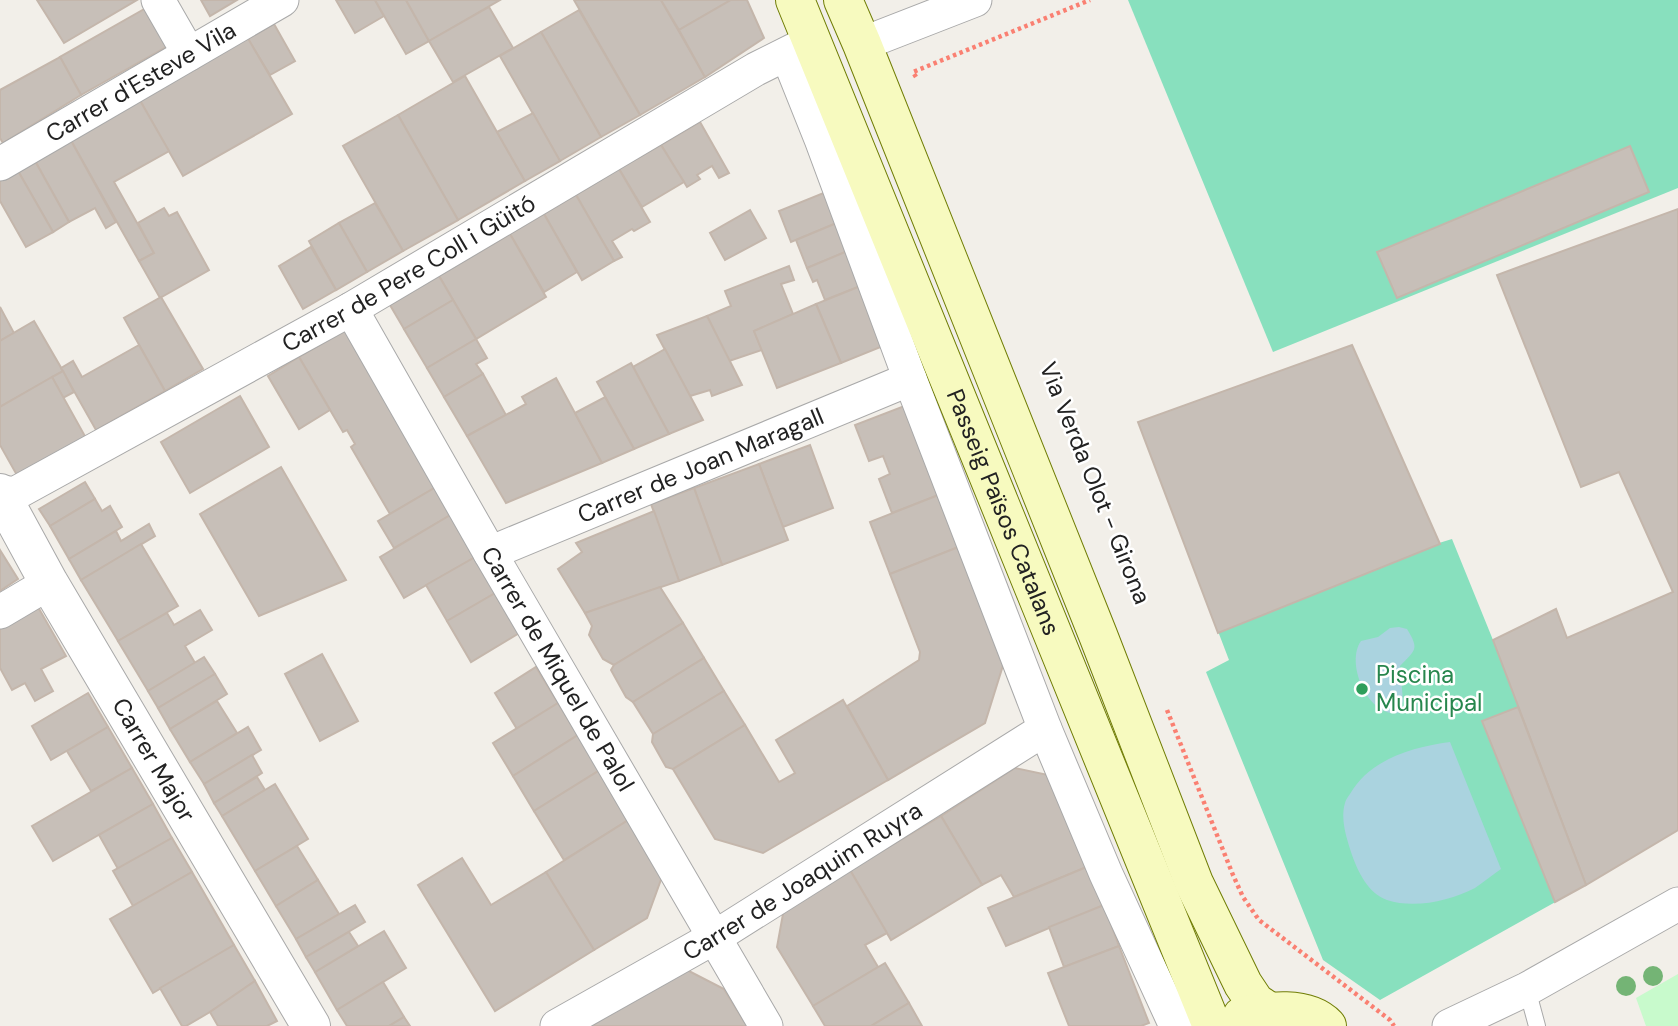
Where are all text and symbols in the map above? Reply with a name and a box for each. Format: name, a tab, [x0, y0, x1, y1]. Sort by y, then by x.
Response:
street label: Carrer d'Esteve Vila	[40, 14, 241, 149]
street label: Carrer de Pere Coll i Güitó	[276, 187, 541, 359]
street label: Via Verda Olot - Girona	[1033, 357, 1158, 608]
street label: Passeig Països Catalans	[940, 384, 1068, 640]
street label: Carrer de Joan Maragall	[573, 401, 828, 530]
street label: Carrer de Miquel de Palol	[475, 541, 642, 797]
place label: Piscina Municipal	[1376, 659, 1482, 718]
marker: Piscina Municipal	[1354, 681, 1370, 697]
street label: Carrer Major	[105, 692, 203, 827]
street label: Carrer de Joaquim Ruyra	[677, 794, 928, 967]

